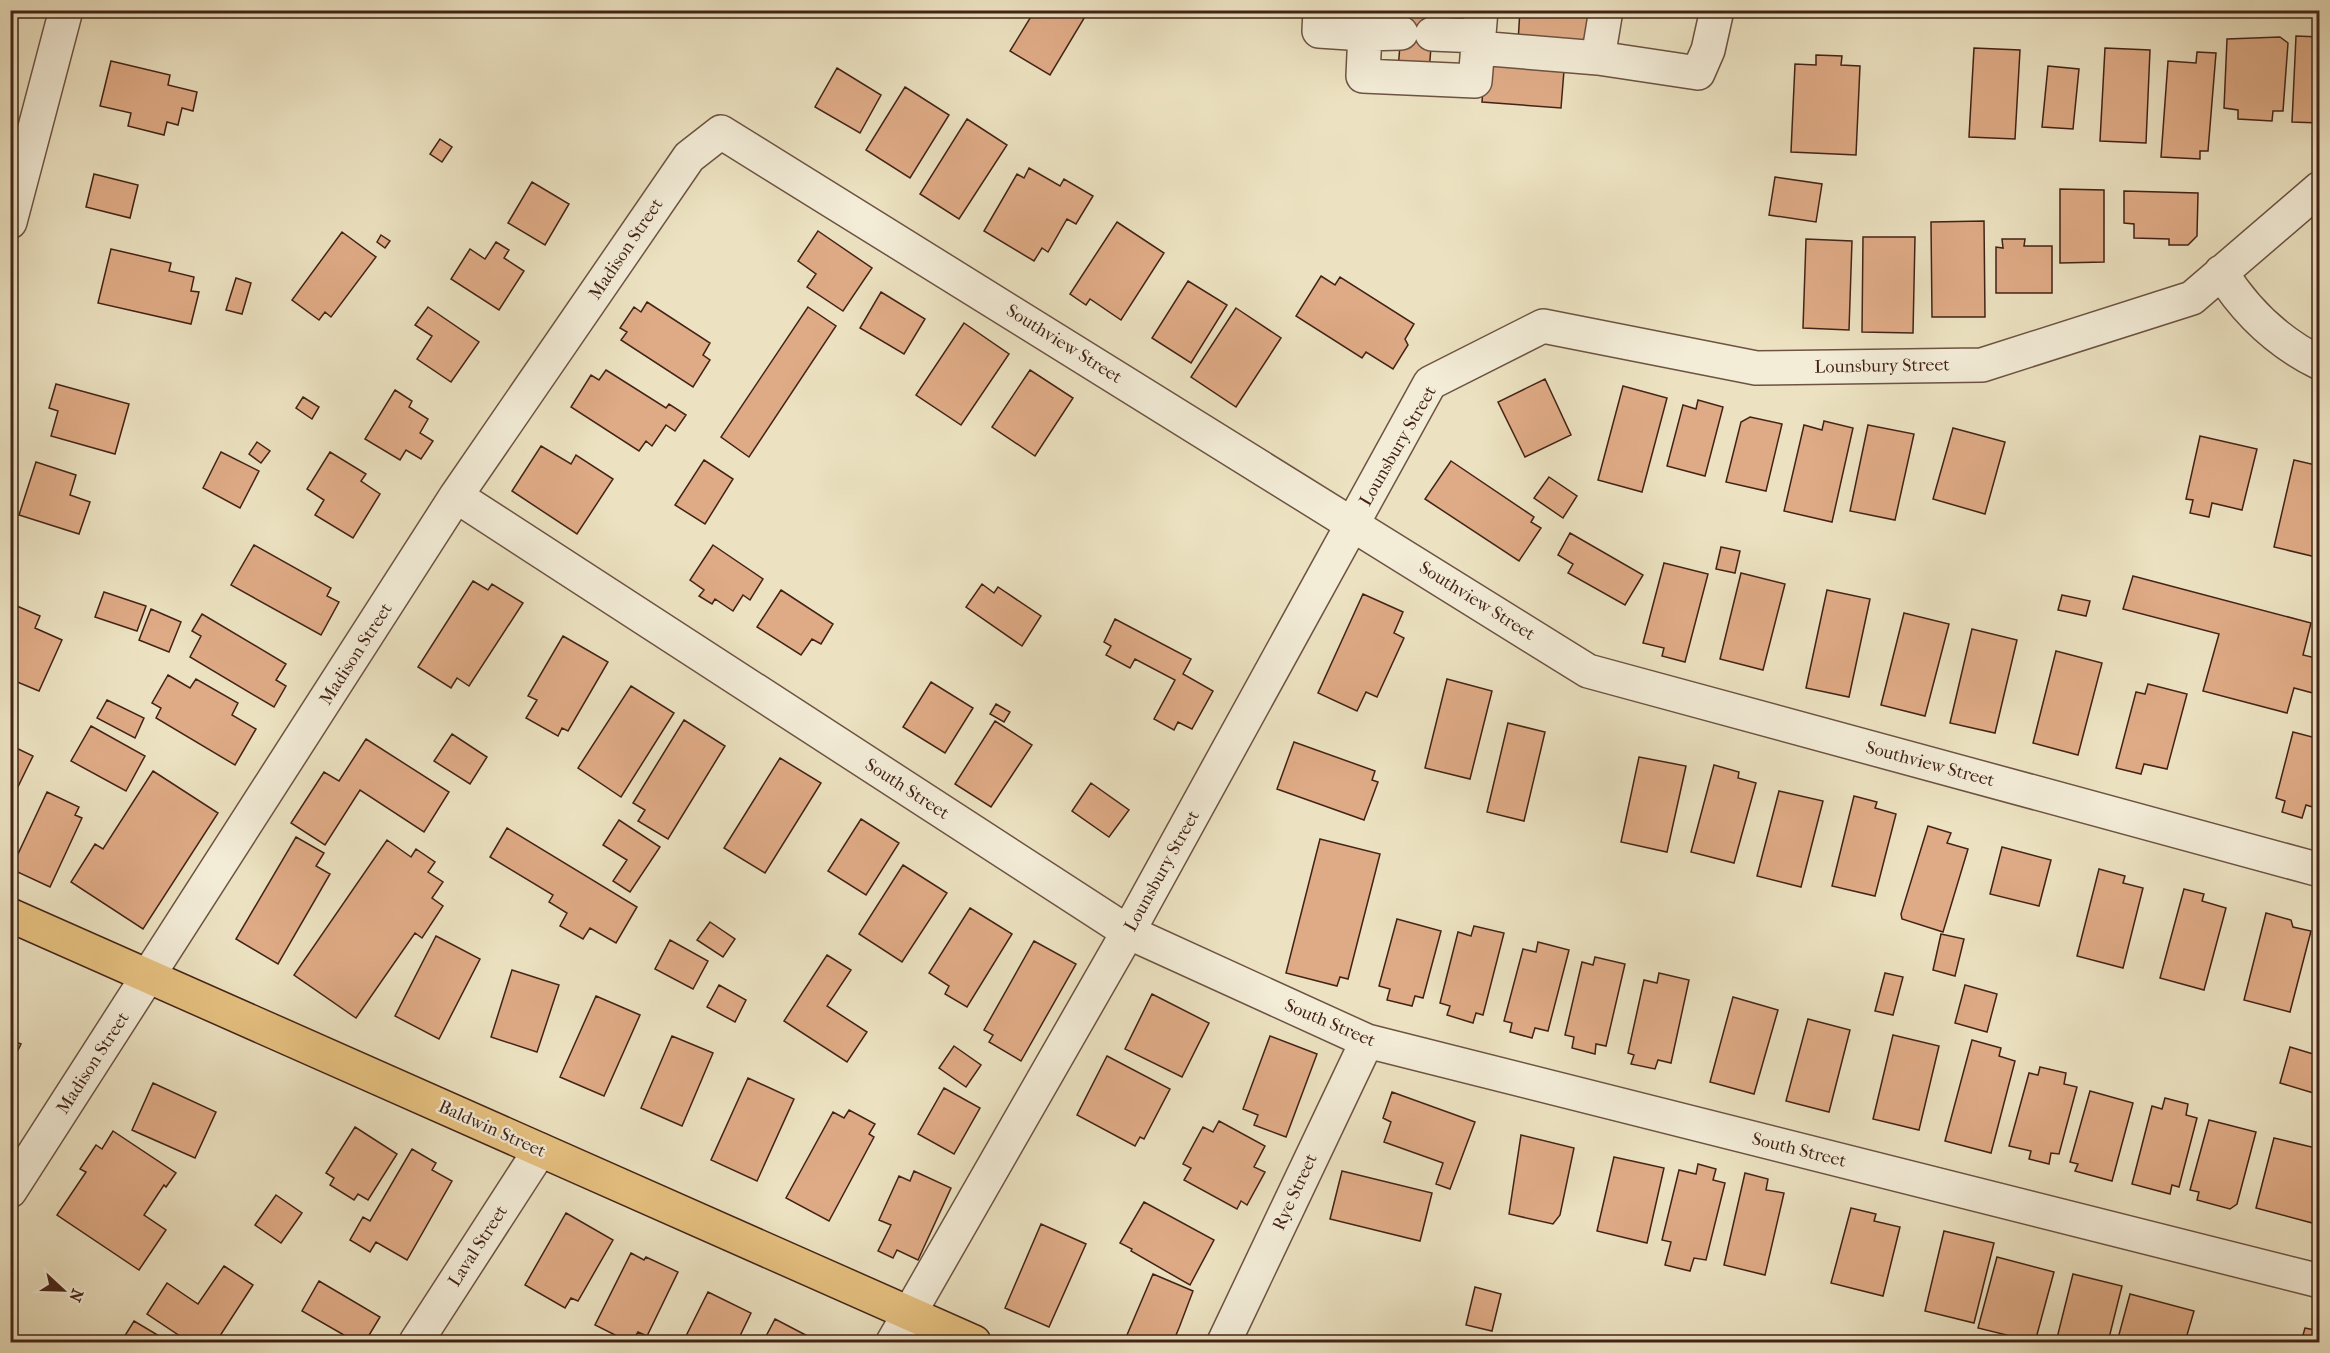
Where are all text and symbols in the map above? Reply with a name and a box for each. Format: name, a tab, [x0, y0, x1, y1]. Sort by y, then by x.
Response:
street label: Madison Street	[584, 194, 668, 304]
street label: Southview Street	[1002, 300, 1126, 388]
street label: Lounsbury Street	[1814, 354, 1950, 378]
street label: Lounsbury Street	[1355, 382, 1441, 510]
street label: Southview Street	[1415, 557, 1539, 645]
street label: Madison Street	[315, 599, 397, 709]
street label: Southview Street	[1863, 737, 1997, 791]
street label: South Street	[861, 754, 954, 824]
street label: Lounsbury Street	[1120, 806, 1204, 935]
street label: South Street	[1282, 995, 1379, 1052]
street label: Madison Street	[52, 1008, 134, 1118]
street label: Baldwin Street	[435, 1096, 549, 1162]
street label: South Street	[1750, 1128, 1849, 1172]
street label: Rye Street	[1268, 1150, 1322, 1234]
street label: Laval Street	[444, 1201, 512, 1290]
north arrow	[33, 1260, 93, 1320]
text: N	[65, 1286, 88, 1305]

